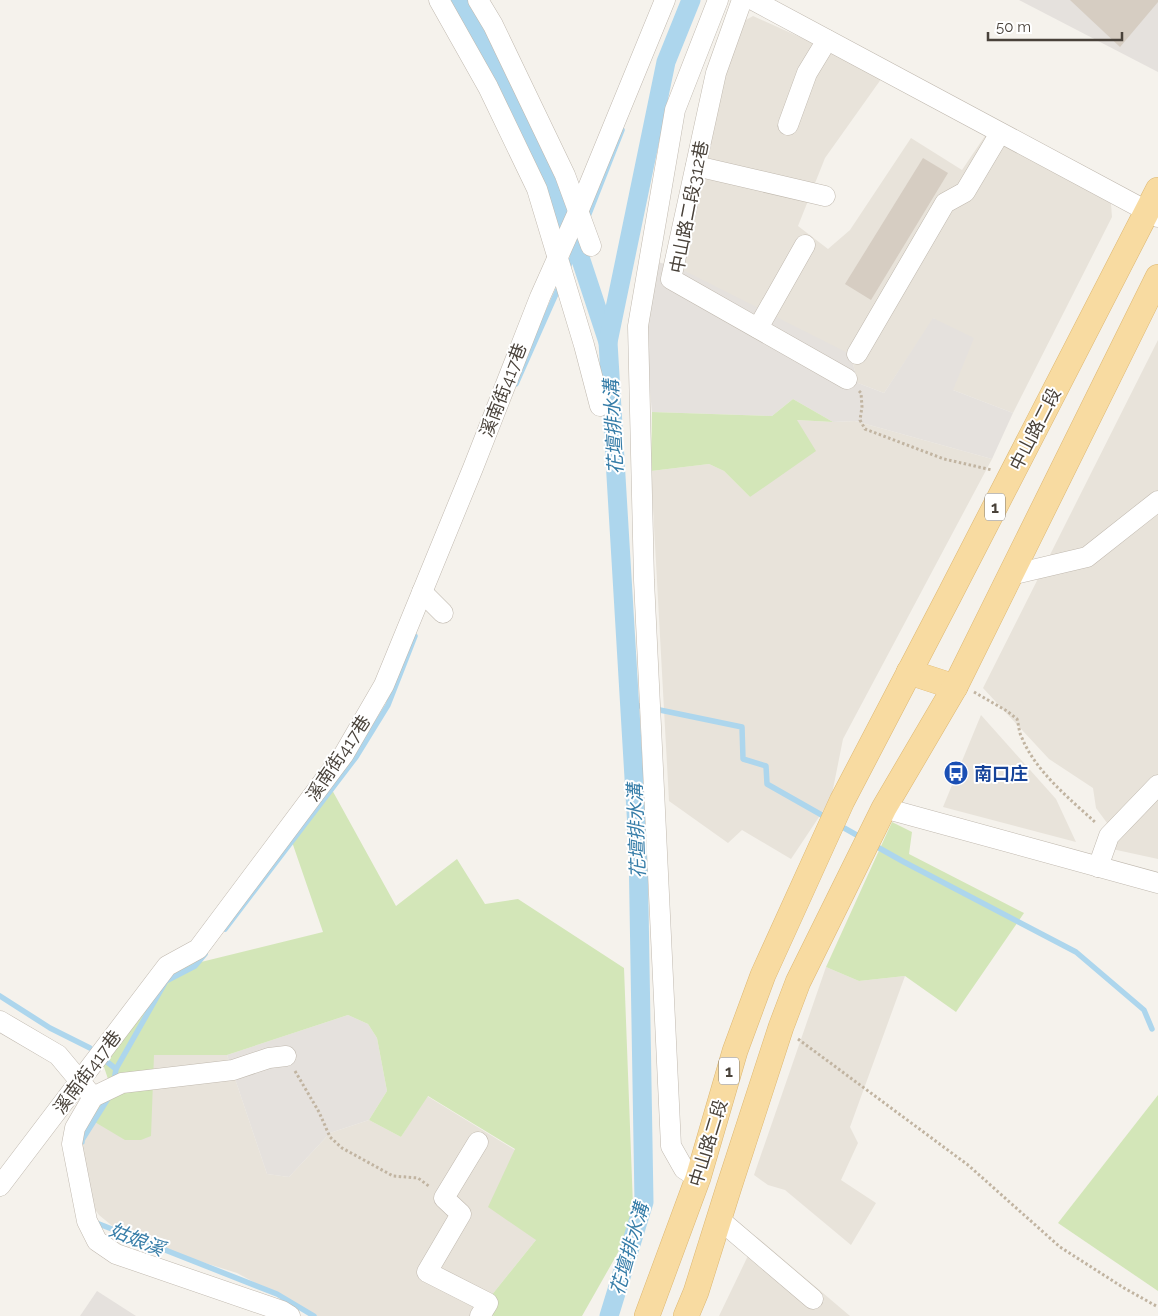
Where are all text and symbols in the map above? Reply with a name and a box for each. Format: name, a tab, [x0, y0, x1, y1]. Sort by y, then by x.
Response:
scale bar	[988, 10, 1122, 42]
text: 50 m	[996, 18, 1031, 36]
street label: 中山路二段312巷	[666, 139, 712, 275]
street label: 溪南街417巷	[475, 340, 531, 440]
water label: 花壇排水溝	[599, 376, 626, 475]
street label: 中山路二段	[1005, 384, 1065, 474]
road number: 1	[985, 494, 1005, 520]
street label: 溪南街417巷	[302, 711, 374, 805]
bus stop icon: 南口庄	[943, 760, 969, 786]
place label: 南口庄	[974, 763, 1028, 784]
water label: 花壇排水溝	[623, 780, 649, 879]
street label: 溪南街417巷	[49, 1026, 125, 1118]
road number: 1	[719, 1058, 739, 1084]
street label: 中山路二段	[685, 1097, 731, 1189]
water label: 花壇排水溝	[605, 1197, 653, 1298]
water label: 姑娘溪	[106, 1218, 170, 1261]

